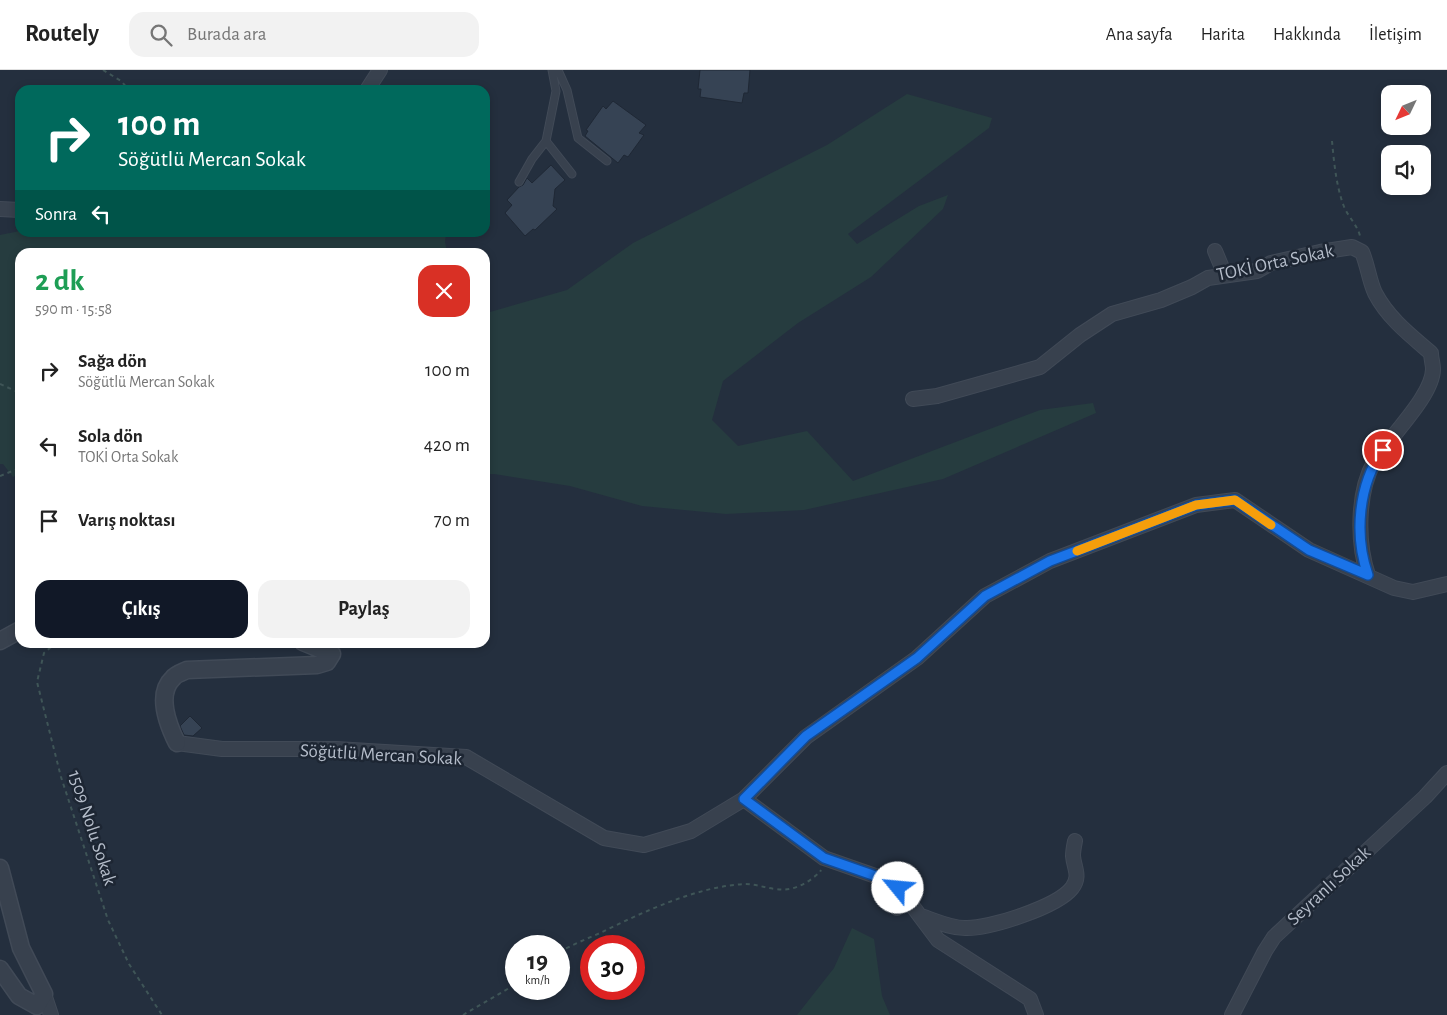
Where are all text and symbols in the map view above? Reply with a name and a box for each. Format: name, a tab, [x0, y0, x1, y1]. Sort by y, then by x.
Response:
search box	[129, 12, 479, 57]
icon: search	[147, 21, 175, 49]
text: Routely	[25, 22, 99, 46]
text: Burada ara	[187, 25, 266, 44]
text: Ana sayfa	[1106, 26, 1173, 44]
text: Harita	[1201, 26, 1245, 44]
text: Hakkında	[1273, 26, 1341, 44]
text: İletişim	[1369, 26, 1422, 44]
north arrow	[1381, 85, 1431, 135]
map controls	[1381, 85, 1431, 195]
icon: right	[35, 105, 100, 170]
text: 100 m	[118, 107, 201, 142]
button: sound	[1381, 145, 1431, 195]
text: Söğütlü Mercan Sokak	[118, 148, 306, 170]
icon: left	[87, 200, 115, 228]
text: Sonra	[35, 205, 77, 224]
street label: TOKİ Orta Sokak	[1215, 240, 1336, 285]
button: close	[418, 265, 470, 317]
text: 2 dk	[35, 266, 84, 296]
text: 590 m · 15:58	[35, 301, 112, 317]
text: Sağa dön	[78, 352, 147, 371]
icon: right	[35, 357, 63, 385]
text: 100 m	[425, 361, 470, 380]
text: Söğütlü Mercan Sokak	[78, 374, 215, 390]
text: Sola dön	[78, 427, 143, 446]
pin	[1362, 429, 1404, 471]
icon: left	[35, 432, 63, 460]
text: 420 m	[424, 436, 470, 455]
icon: arrive	[1369, 436, 1397, 464]
text: TOKİ Orta Sokak	[78, 449, 178, 465]
icon: arrive	[35, 507, 63, 535]
text: Varış noktası	[78, 511, 176, 530]
text: 70 m	[434, 511, 470, 530]
button: Çıkış	[35, 580, 248, 638]
button: Paylaş	[258, 580, 470, 638]
street label: Söğütlü Mercan Sokak	[299, 741, 463, 769]
street label: 1509 Nolu Sokak	[64, 768, 120, 888]
street label: Seyranlı Sokak	[1284, 843, 1374, 929]
position arrow	[871, 861, 923, 913]
speed limit sign: 30	[580, 935, 645, 1000]
text: 19	[527, 949, 548, 974]
text: km/h	[525, 974, 550, 986]

